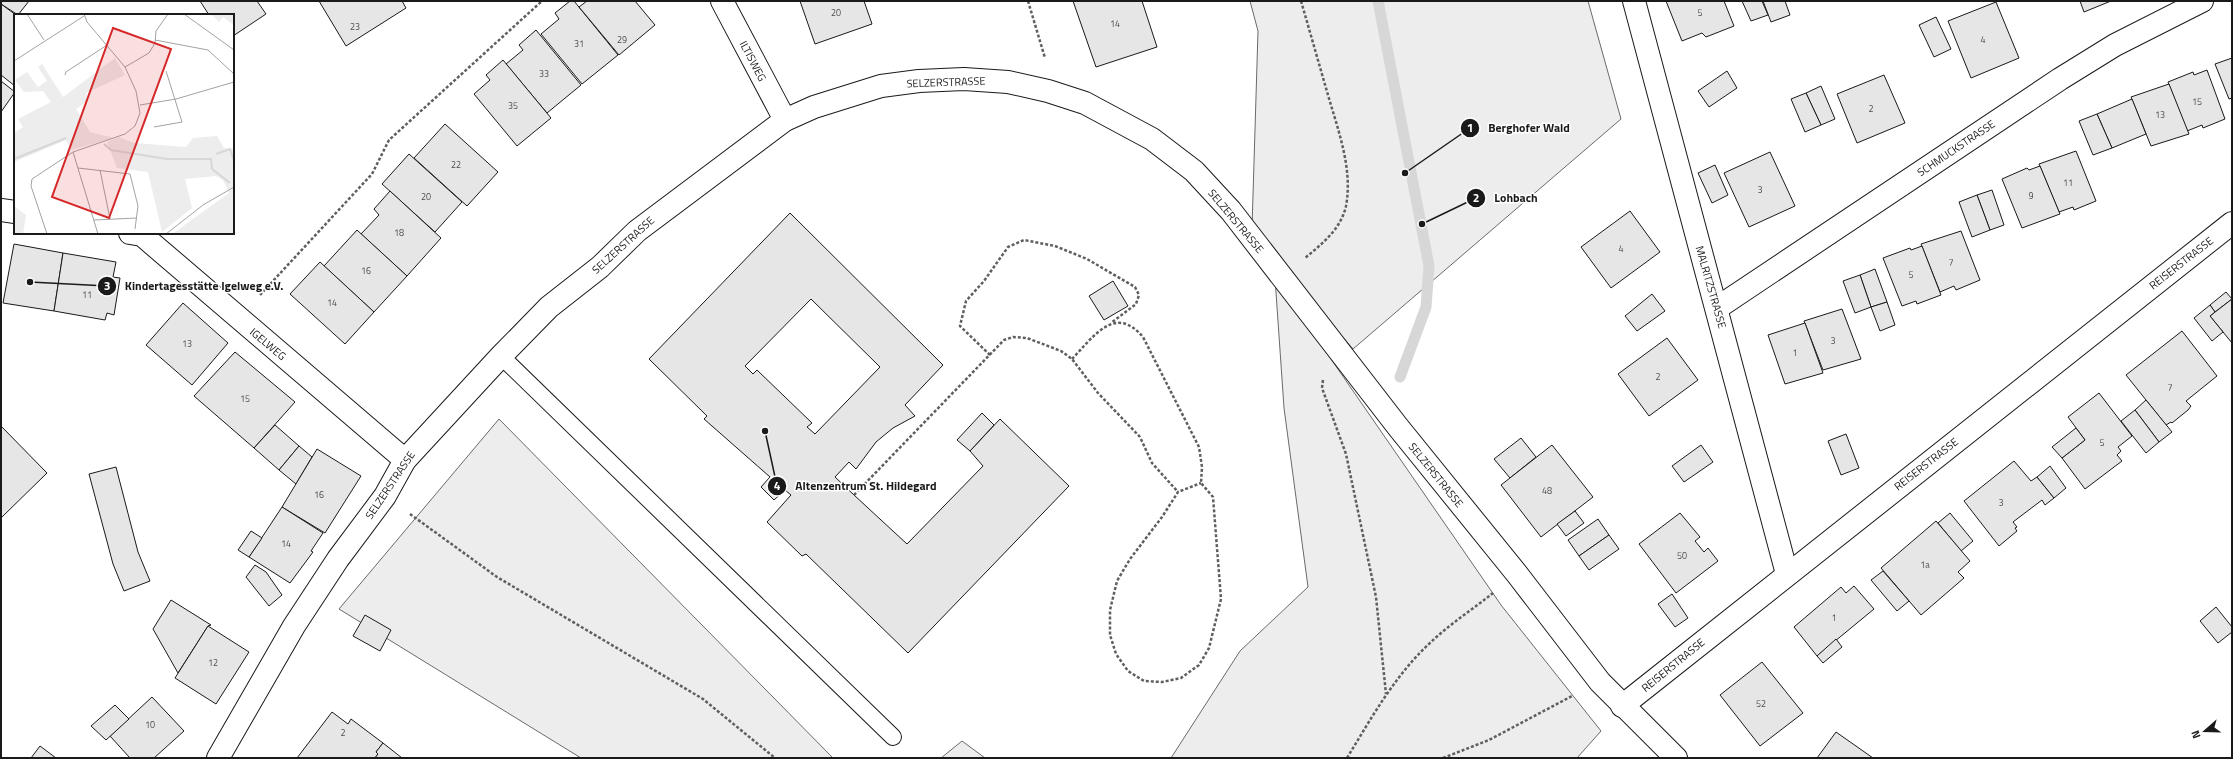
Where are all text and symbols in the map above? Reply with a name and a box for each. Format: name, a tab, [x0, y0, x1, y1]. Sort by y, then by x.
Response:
house number: 20	[831, 6, 841, 19]
house number: 5	[1697, 6, 1703, 19]
inset map	[14, 14, 234, 234]
house number: 14	[1110, 17, 1120, 30]
house number: 23	[350, 20, 360, 33]
house number: 29	[617, 33, 627, 46]
house number: 4	[1980, 33, 1986, 46]
house number: 31	[574, 37, 584, 50]
street label: ILTISWEG	[736, 38, 770, 84]
house number: 33	[539, 67, 549, 80]
street label: SELZERSTRASSE	[906, 73, 986, 91]
house number: 15	[2192, 95, 2202, 108]
house number: 35	[508, 99, 518, 112]
house number: 2	[1868, 102, 1874, 115]
house number: 13	[2155, 108, 2165, 121]
callout: Berghofer Wald	[1460, 116, 1578, 140]
street label: SCHMUCKSTRASSE	[1914, 116, 1998, 180]
text: 1	[1467, 118, 1473, 137]
text: Berghofer Wald	[1488, 118, 1570, 137]
house number: 22	[451, 158, 461, 171]
house number: 11	[2063, 176, 2073, 189]
house number: 3	[1757, 183, 1763, 196]
street label: SELZERSTRASSE	[1204, 186, 1268, 256]
callout: Lohbach	[1466, 186, 1545, 210]
text: 2	[1473, 188, 1479, 207]
text: Lohbach	[1494, 188, 1538, 207]
house number: 9	[2028, 189, 2034, 202]
house number: 20	[421, 190, 431, 203]
street label: SELZERSTRASSE	[588, 213, 658, 277]
house number: 18	[394, 226, 404, 239]
street label: REISERSTRASSE	[2146, 233, 2216, 293]
house number: 4	[1618, 242, 1624, 255]
street label: MALRITZSTRASSE	[1692, 244, 1730, 330]
house number: 7	[1948, 256, 1954, 269]
house number: 16	[361, 264, 371, 277]
house number: 5	[1908, 268, 1914, 281]
callout: Kindertagesstätte Igelweg e.V.	[97, 274, 292, 298]
text: 3	[104, 276, 110, 295]
text: Kindertagesstätte Igelweg e.V.	[125, 276, 283, 295]
house number: 11	[82, 288, 92, 301]
house number: 14	[327, 296, 337, 309]
street label: IGELWEG	[246, 324, 290, 364]
house number: 3	[1830, 334, 1836, 347]
house number: 13	[182, 337, 192, 350]
house number: 1	[1792, 346, 1798, 359]
house number: 2	[1655, 370, 1661, 383]
house number: 7	[2167, 381, 2173, 394]
house number: 15	[240, 392, 250, 405]
street label: REISERSTRASSE	[1891, 434, 1961, 494]
house number: 5	[2099, 436, 2105, 449]
street label: SELZERSTRASSE	[1405, 439, 1467, 511]
street label: SELZERSTRASSE	[361, 448, 419, 522]
callout: Altenzentrum St. Hildegard	[767, 474, 945, 498]
text: 4	[774, 476, 781, 495]
text: Altenzentrum St. Hildegard	[795, 476, 937, 495]
house number: 48	[1542, 484, 1552, 497]
house number: 16	[314, 488, 324, 501]
house number: 3	[1998, 496, 2004, 509]
house number: 14	[281, 537, 291, 550]
house number: 50	[1677, 549, 1687, 562]
house number: 1a	[1920, 558, 1930, 571]
house number: 1	[1831, 611, 1837, 624]
street label: REISERSTRASSE	[1638, 634, 1708, 696]
house number: 12	[208, 656, 218, 669]
house number: 52	[1756, 697, 1766, 710]
north arrow	[2185, 711, 2225, 751]
house number: 10	[145, 718, 155, 731]
house number: 2	[340, 726, 346, 739]
text: N	[2187, 728, 2204, 741]

